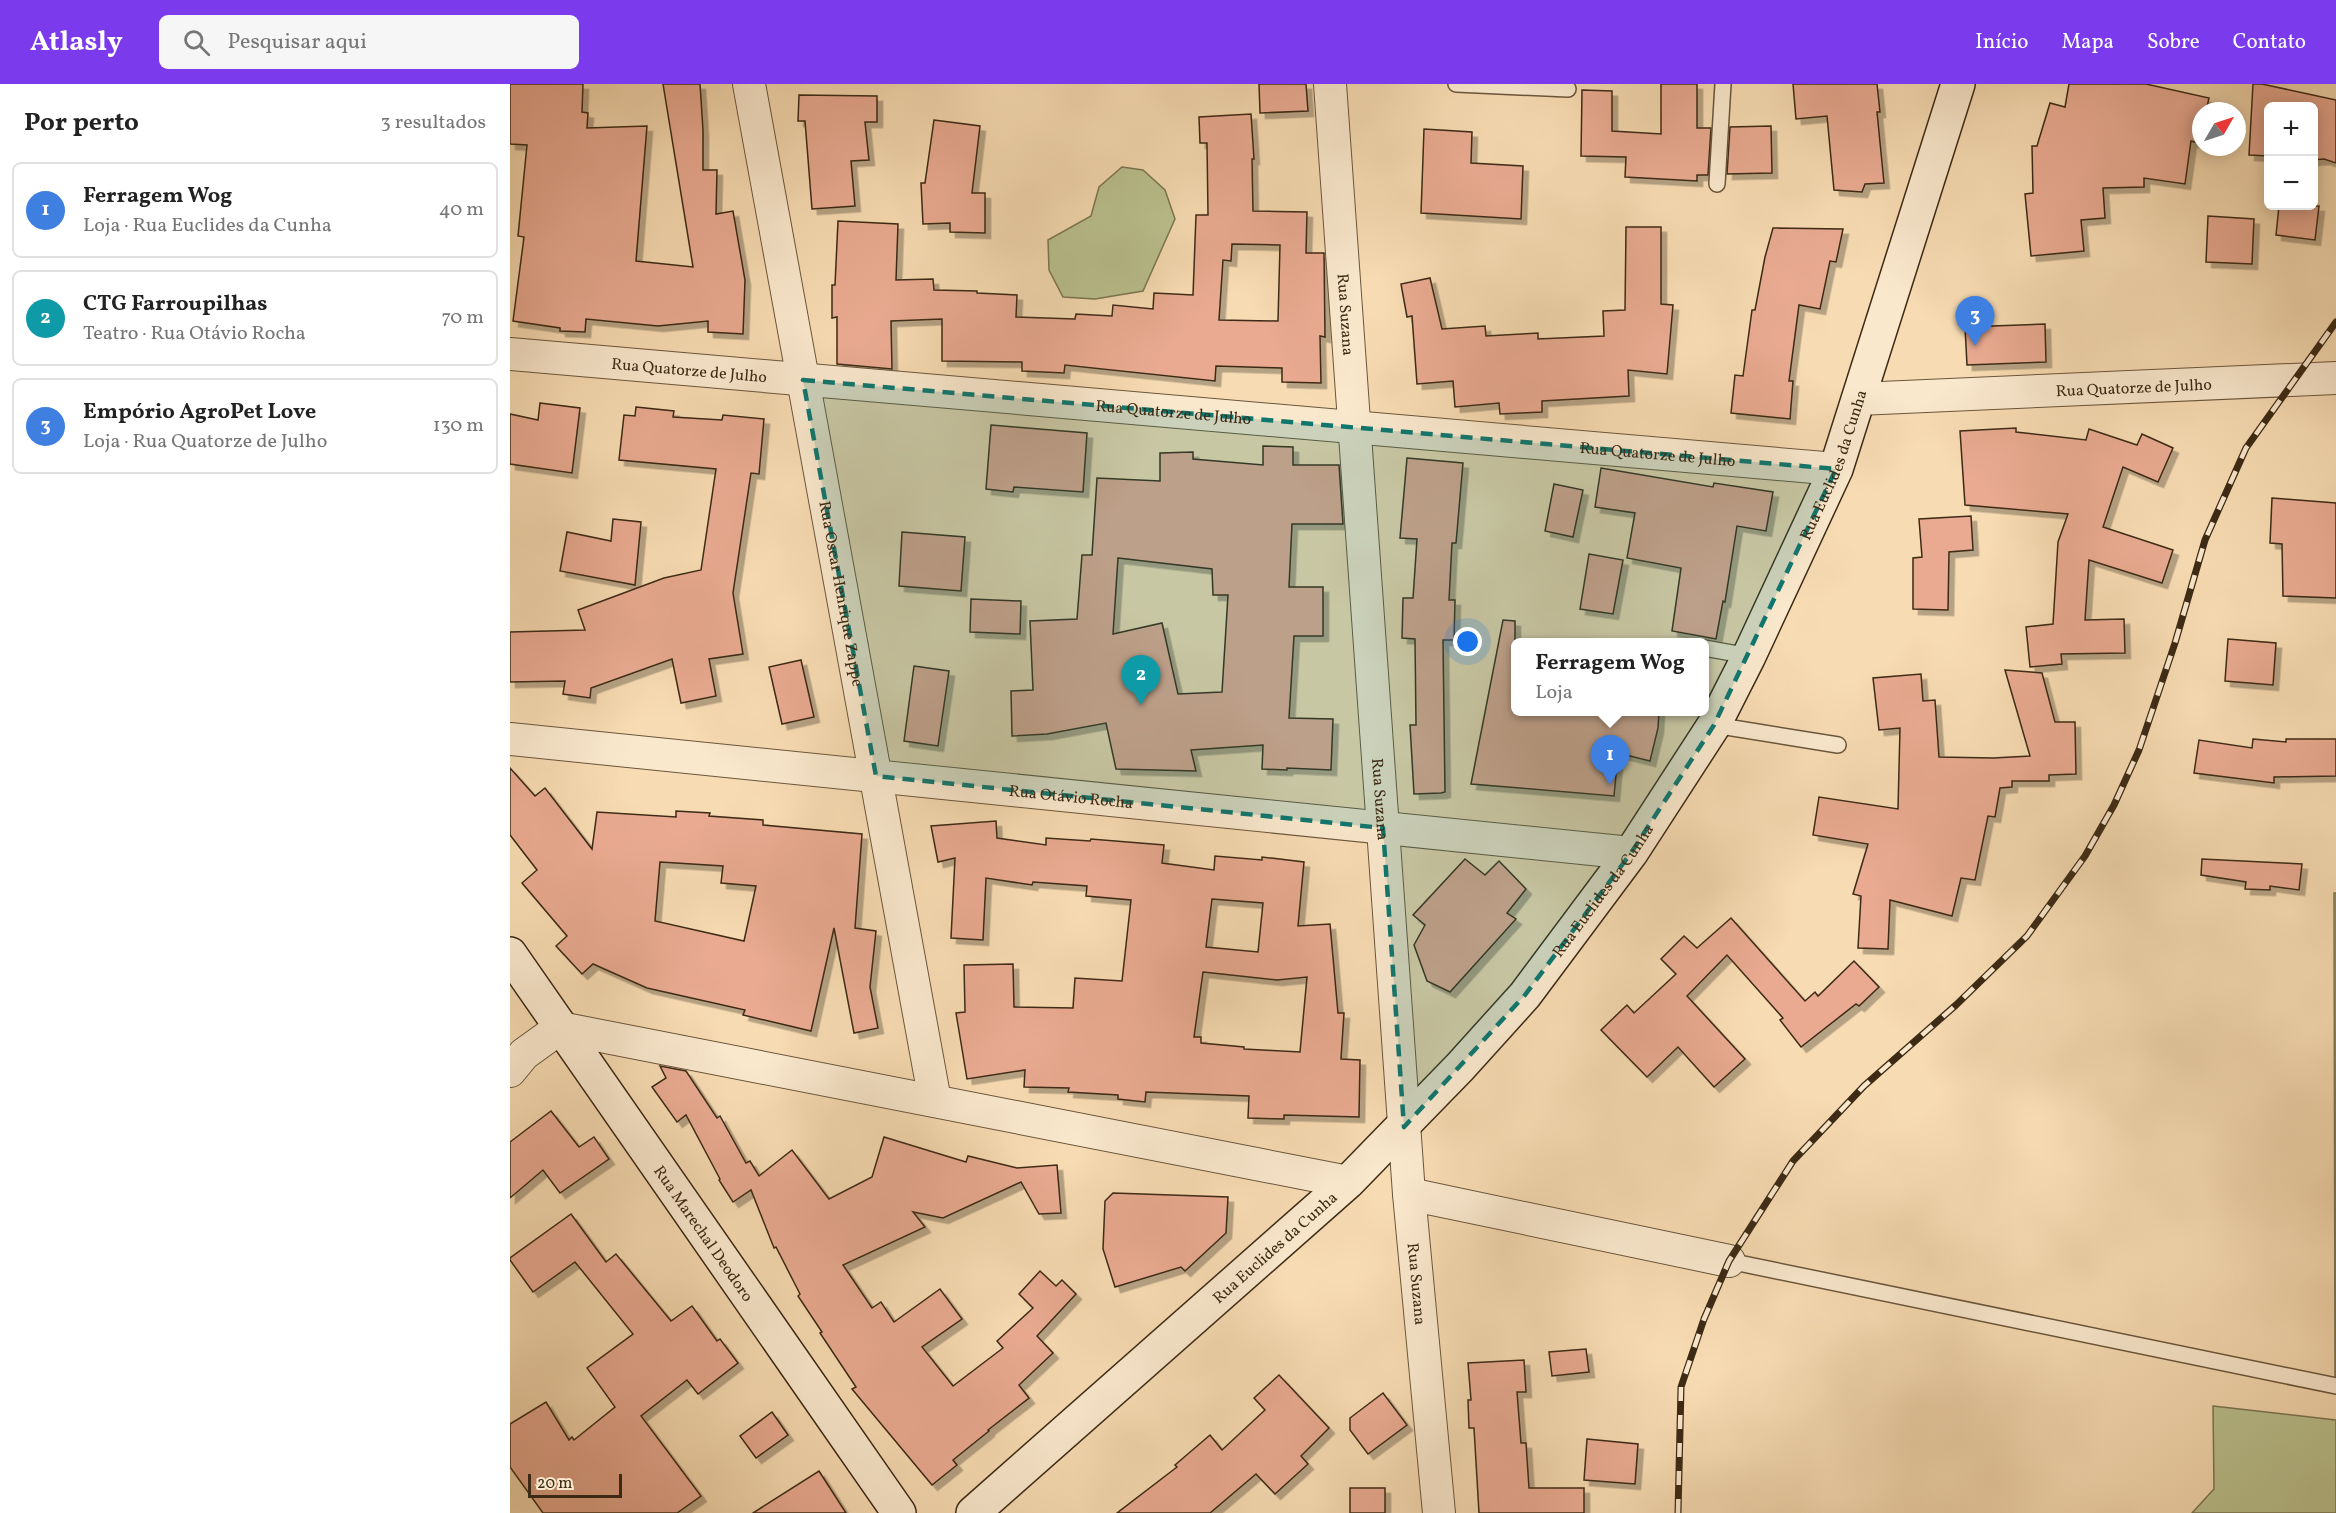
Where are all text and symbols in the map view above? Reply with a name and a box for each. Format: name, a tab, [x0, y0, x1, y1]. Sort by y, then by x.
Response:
search box	[159, 15, 579, 69]
text: Atlasly	[30, 23, 123, 62]
icon: search	[180, 26, 213, 59]
text: Pesquisar aqui	[228, 27, 367, 58]
text: Início	[1975, 28, 2028, 57]
text: Mapa	[2061, 28, 2114, 57]
text: Sobre	[2147, 28, 2200, 57]
text: Contato	[2233, 28, 2306, 57]
north arrow	[2192, 102, 2246, 156]
map controls	[2264, 102, 2318, 210]
button: +	[2264, 102, 2318, 156]
text: Por perto	[24, 105, 139, 141]
text: 3 resultados	[381, 109, 486, 137]
button: −	[2264, 156, 2318, 210]
text: Ferragem Wog	[83, 181, 232, 212]
text: 1	[41, 196, 50, 224]
text: 40 m	[439, 196, 484, 224]
text: Loja · Rua Euclides da Cunha	[83, 212, 332, 240]
street label: Rua Suzana	[1331, 273, 1358, 357]
text: CTG Farroupilhas	[83, 289, 267, 320]
pin: 3	[1956, 296, 1994, 346]
text: 2	[40, 304, 51, 332]
text: 70 m	[441, 304, 484, 332]
text: Teatro · Rua Otávio Rocha	[83, 320, 306, 348]
street label: Rua Quatorze de Julho	[610, 354, 768, 389]
street label: Rua Quatorze de Julho	[2055, 374, 2212, 403]
street label: Rua Euclides da Cunha	[1795, 387, 1873, 544]
street label: Rua Quatorze de Julho	[1095, 396, 1252, 431]
text: Empório AgroPet Love	[83, 397, 316, 428]
text: 3	[40, 412, 51, 440]
text: 130 m	[433, 412, 484, 440]
text: Loja · Rua Quatorze de Julho	[83, 428, 327, 456]
street label: Rua Quatorze de Julho	[1579, 438, 1736, 473]
street label: Rua Oscar Henrique Zappe	[812, 499, 868, 688]
your location	[1453, 627, 1482, 656]
popup	[1511, 638, 1709, 716]
text: Ferragem Wog	[1535, 648, 1685, 679]
pin: 2	[1122, 656, 1160, 705]
text: Loja	[1535, 679, 1573, 707]
pin: 1	[1590, 736, 1630, 785]
street label: Rua Suzana	[1365, 757, 1393, 841]
street label: Rua Otávio Rocha	[1008, 781, 1134, 815]
street label: Rua Euclides da Cunha	[1548, 820, 1660, 962]
street label: Rua Marechal Deodoro	[647, 1162, 758, 1307]
street label: Rua Euclides da Cunha	[1209, 1187, 1343, 1310]
street label: Rua Suzana	[1401, 1242, 1430, 1326]
scale bar	[528, 1471, 622, 1498]
text: 20 m	[537, 1473, 572, 1495]

